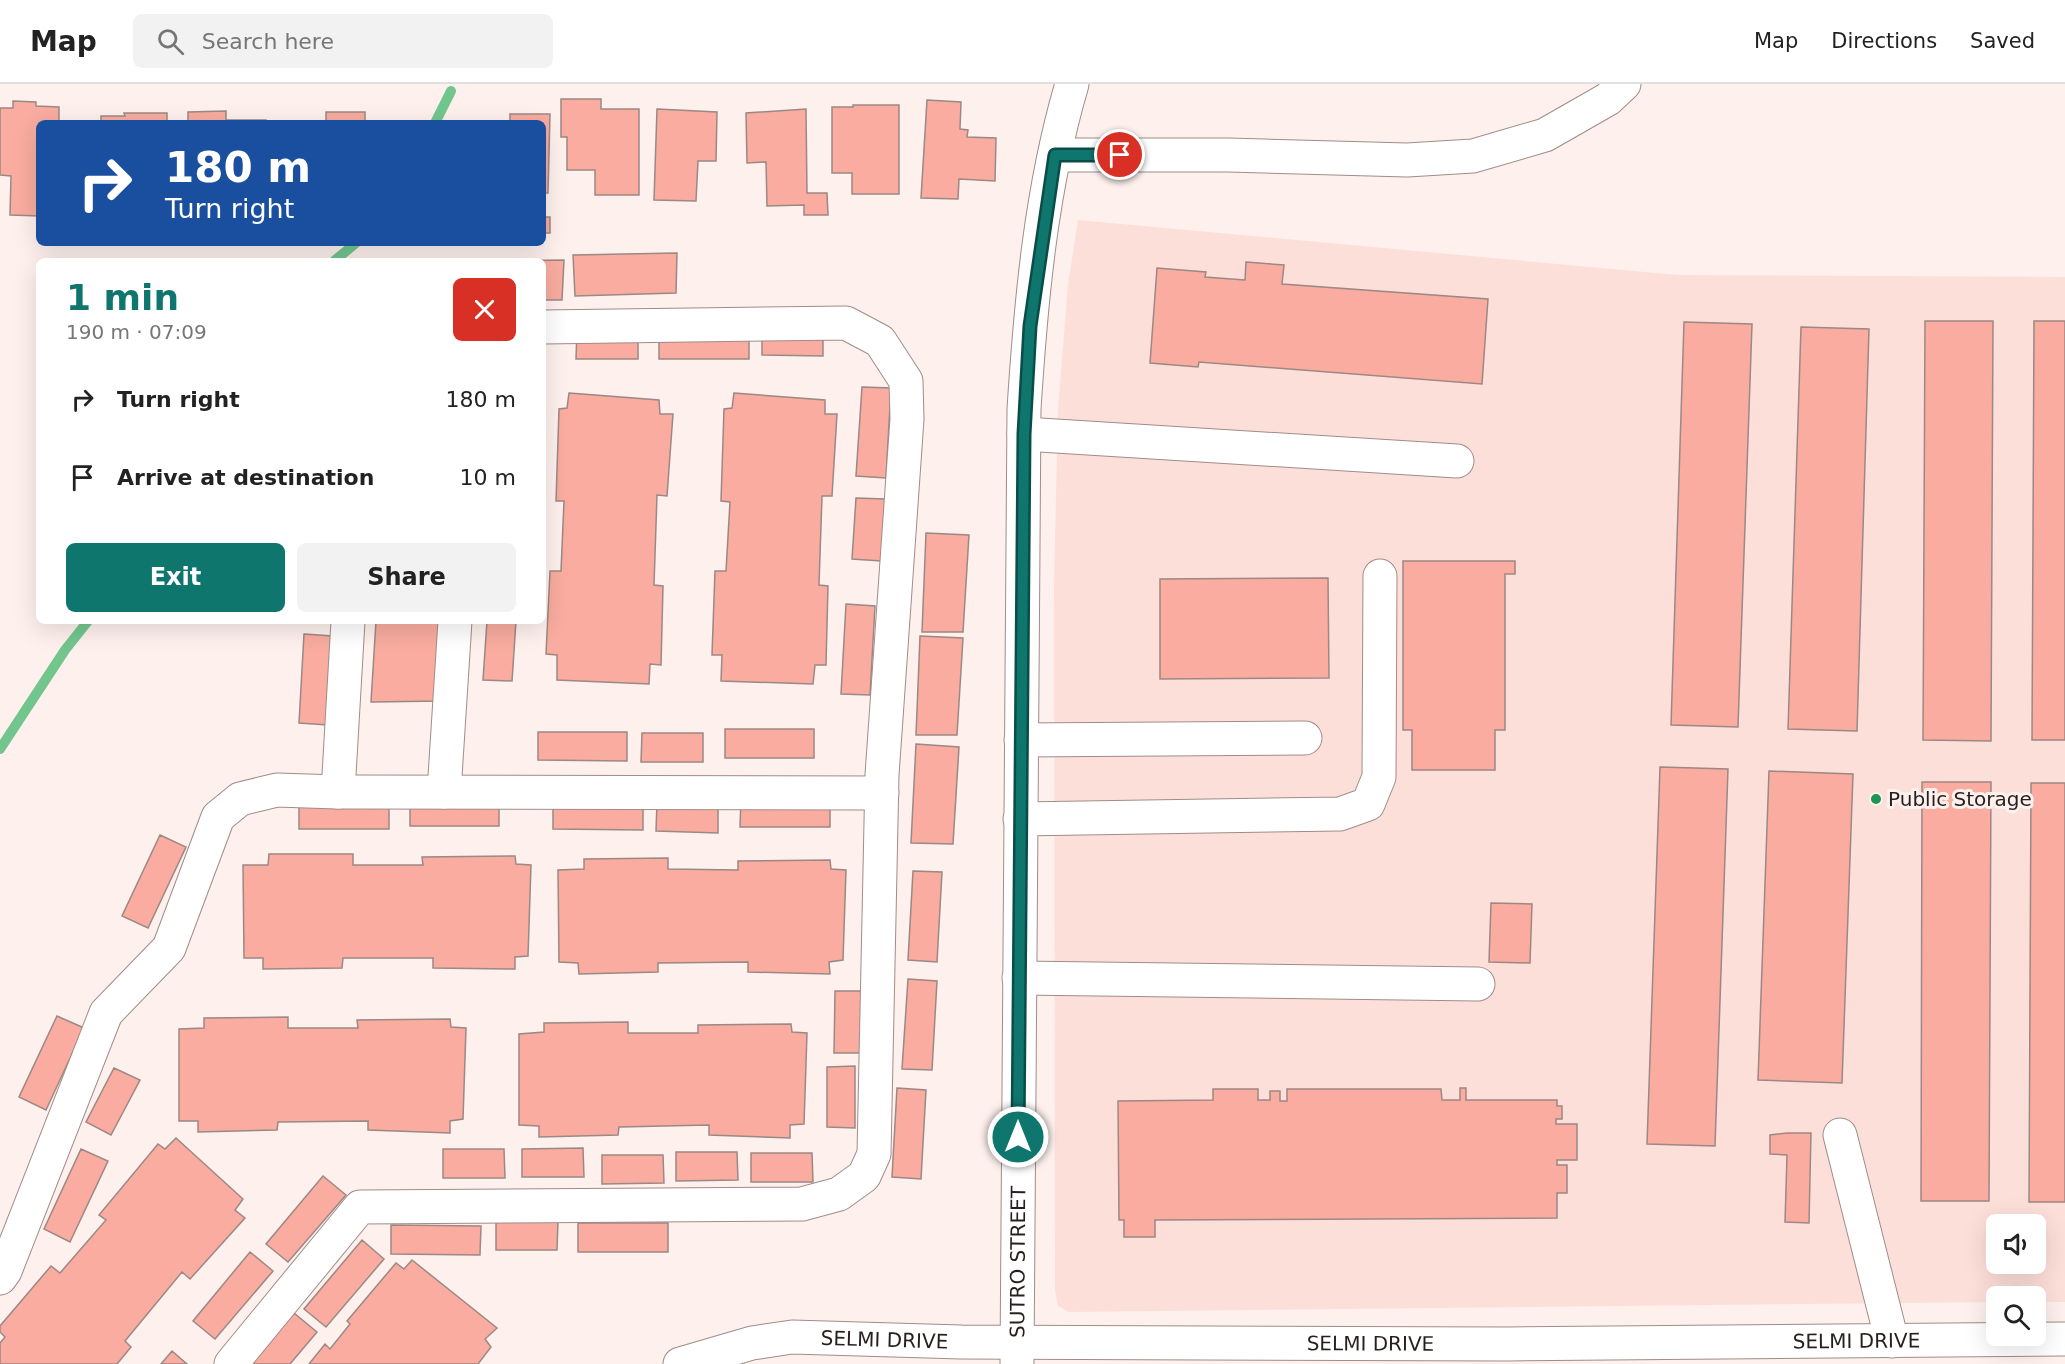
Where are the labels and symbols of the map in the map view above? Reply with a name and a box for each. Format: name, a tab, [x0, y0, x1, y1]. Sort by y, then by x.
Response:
pin	[1094, 129, 1145, 180]
place label: Public Storage	[1888, 787, 2032, 811]
marker: Public Storage	[1869, 792, 1883, 806]
position arrow	[986, 1105, 1050, 1169]
street label: SUTRO STREET	[1005, 1185, 1030, 1338]
street label: SELMI DRIVE	[820, 1326, 949, 1354]
street label: SELMI DRIVE	[1793, 1328, 1920, 1353]
street label: SELMI DRIVE	[1307, 1331, 1434, 1356]

